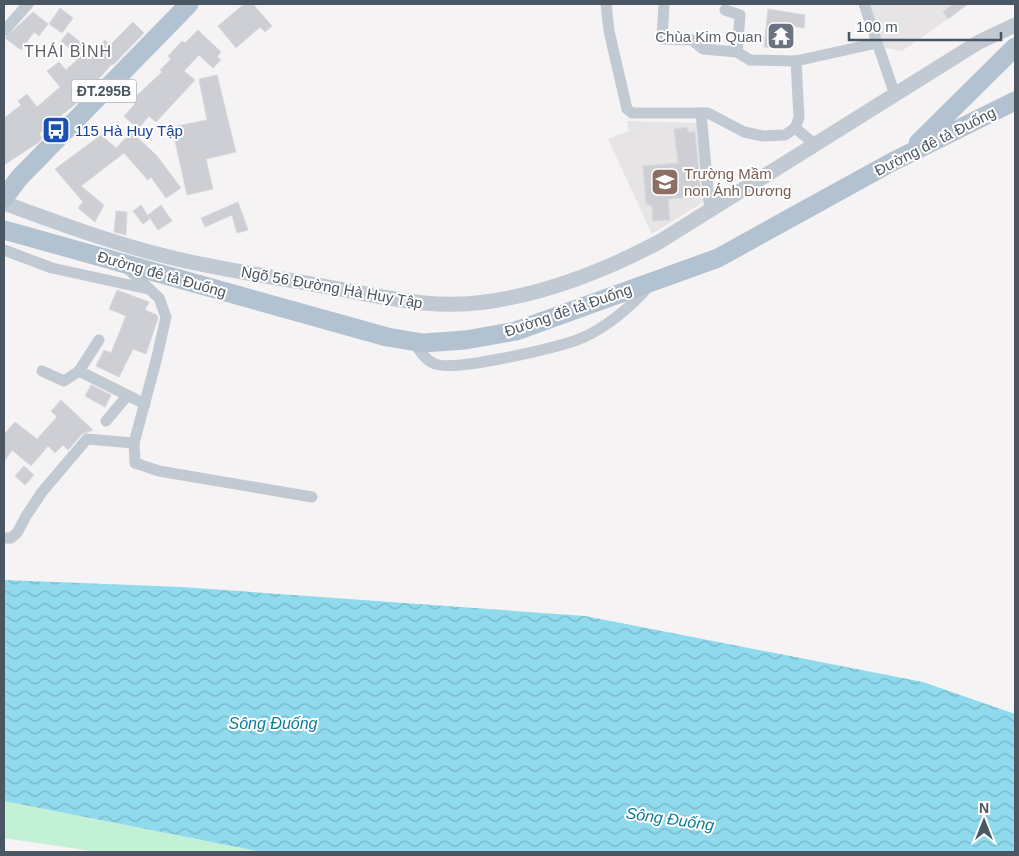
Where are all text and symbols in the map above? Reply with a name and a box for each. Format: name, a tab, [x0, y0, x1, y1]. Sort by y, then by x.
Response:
scale bar	[849, 10, 1002, 42]
text: 100 m	[856, 18, 898, 35]
temple icon: Chùa Kim Quan	[766, 21, 796, 51]
place label: Chùa Kim Quan	[655, 28, 762, 45]
district label: THÁI BÌNH	[24, 42, 112, 60]
road number: ĐT.295B	[72, 80, 136, 102]
street label: Đường đê tả Đuống	[872, 103, 998, 179]
bus stop icon: 115 Hà Huy Tập	[41, 115, 71, 145]
place label: 115 Hà Huy Tập	[75, 122, 183, 139]
place label: Trường Mầm non Ánh Dương	[684, 165, 791, 199]
school or university icon: Trường Mầm non Ánh Dương	[650, 167, 680, 197]
street label: Đường đê tả Đuống	[96, 247, 228, 301]
street label: Ngõ 56 Đường Hà Huy Tập	[240, 263, 424, 311]
street label: Đường đê tả Đuống	[502, 280, 634, 340]
water label: Sông Đuống	[229, 715, 318, 732]
north arrow	[959, 796, 1009, 846]
text: N	[979, 800, 989, 816]
water label: Sông Đuống	[625, 804, 715, 834]

